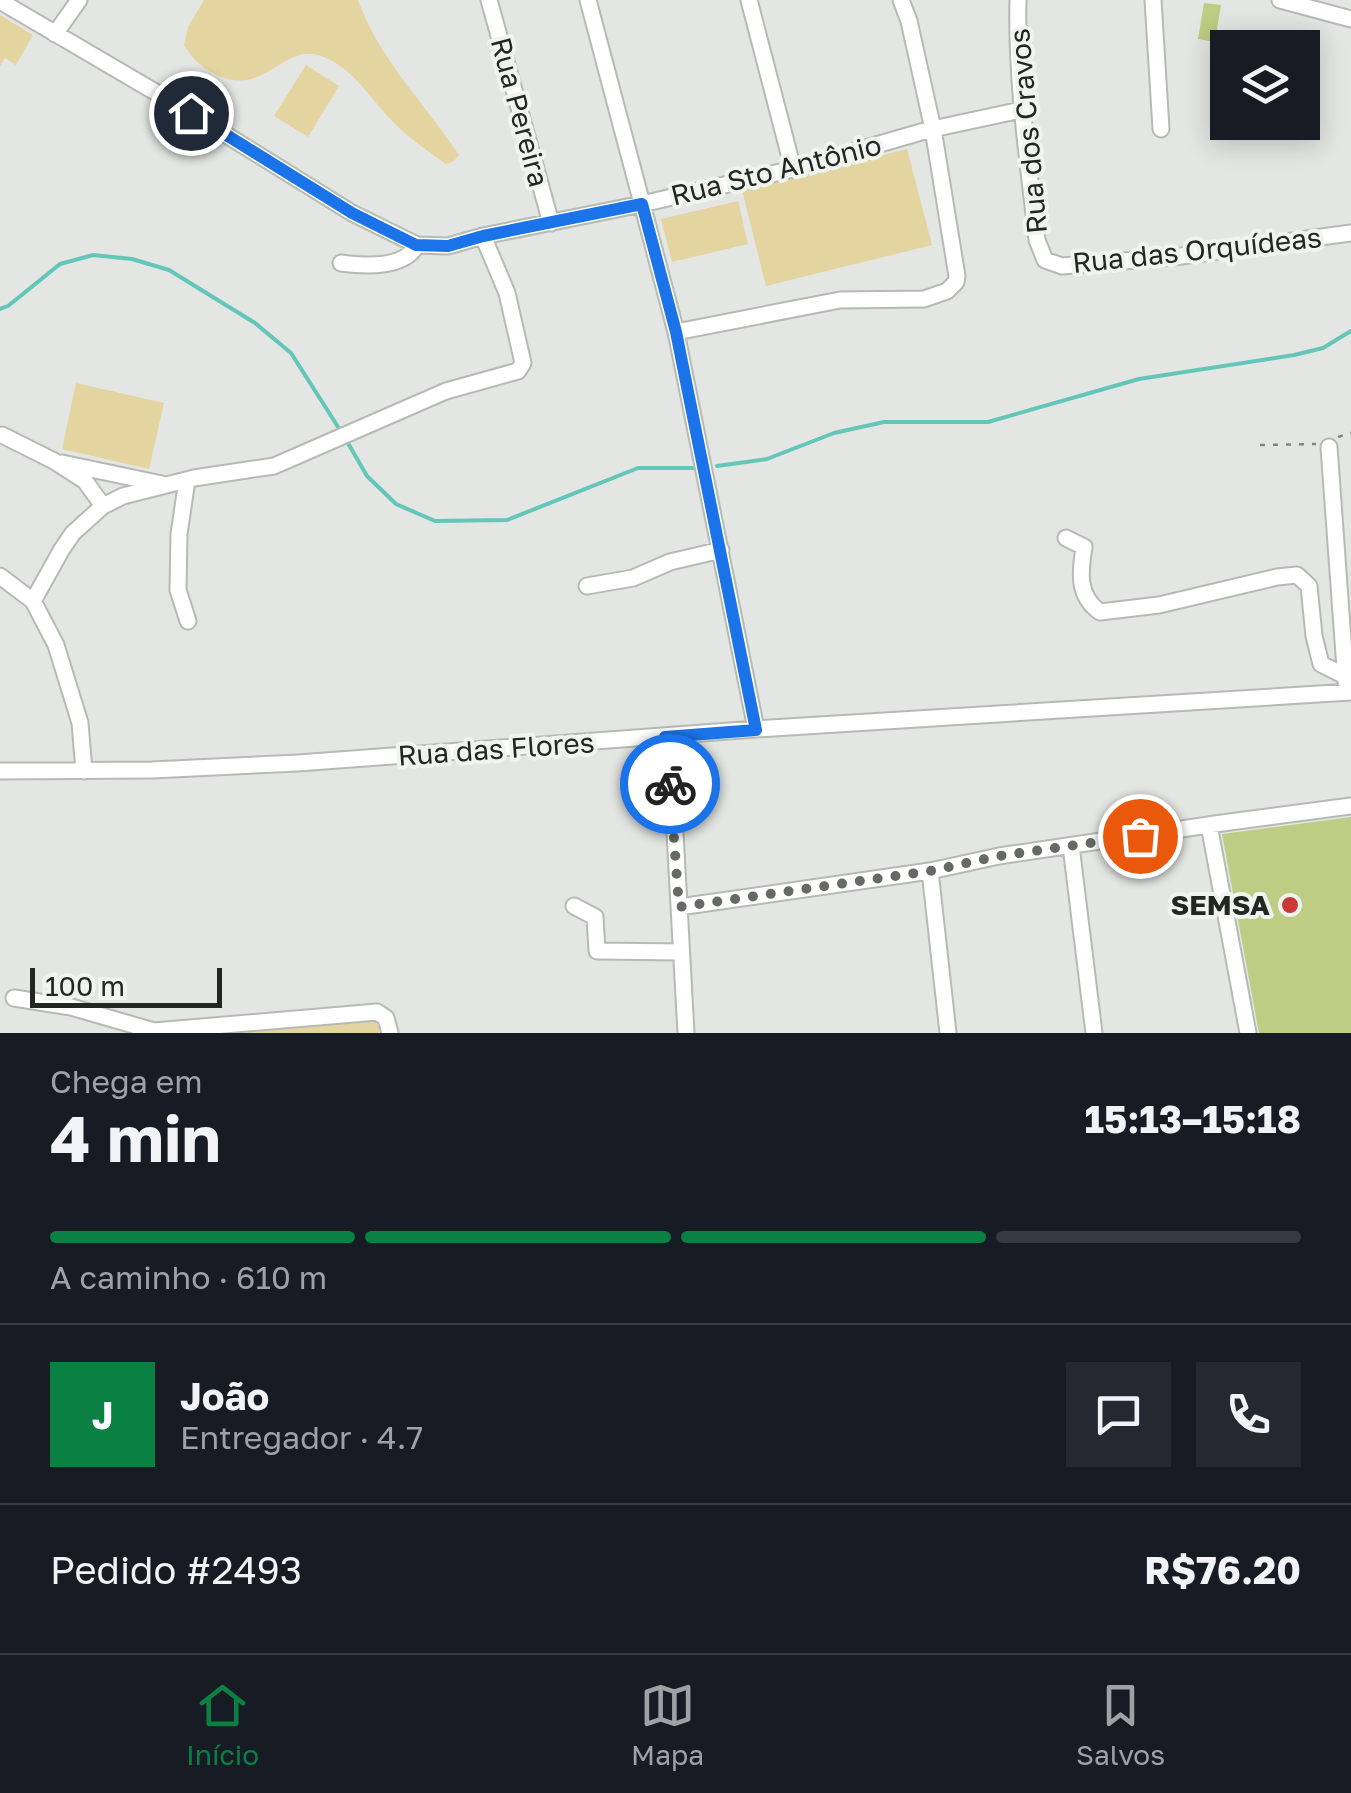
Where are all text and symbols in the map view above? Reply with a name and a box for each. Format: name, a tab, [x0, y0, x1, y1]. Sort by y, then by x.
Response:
street label: Rua dos Cravos	[1002, 27, 1053, 235]
map controls	[1210, 30, 1320, 140]
button: layers	[1210, 30, 1320, 140]
street label: Rua Pereira	[485, 34, 556, 190]
pin	[149, 71, 234, 156]
icon: home	[164, 86, 219, 141]
street label: Rua Sto Antônio	[667, 127, 885, 212]
street label: Rua das Orquídeas	[1071, 220, 1323, 279]
street label: Rua das Flores	[397, 725, 595, 772]
courier	[620, 734, 720, 834]
icon: bike	[643, 757, 698, 812]
pin	[1098, 794, 1183, 879]
icon: bag	[1113, 809, 1168, 864]
place label: SEMSA	[1170, 888, 1270, 921]
marker: SEMSA	[1279, 894, 1301, 916]
scale bar	[30, 963, 222, 1008]
text: 100 m	[45, 969, 125, 1002]
text: Chega em	[50, 1062, 203, 1100]
text: 15:13–15:18	[1084, 1096, 1301, 1141]
text: 4 min	[50, 1098, 221, 1176]
text: A caminho · 610 m	[50, 1258, 327, 1296]
button: chat	[1066, 1362, 1171, 1467]
button: phone	[1196, 1362, 1301, 1467]
text: João	[180, 1373, 269, 1418]
text: J	[92, 1392, 113, 1437]
text: Entregador · 4.7	[180, 1418, 423, 1456]
text: Pedido #2493	[50, 1547, 302, 1592]
text: R$76.20	[1144, 1547, 1301, 1592]
tab: Início	[186, 1678, 259, 1771]
tab: Mapa	[631, 1678, 704, 1771]
tab: Salvos	[1076, 1678, 1165, 1771]

